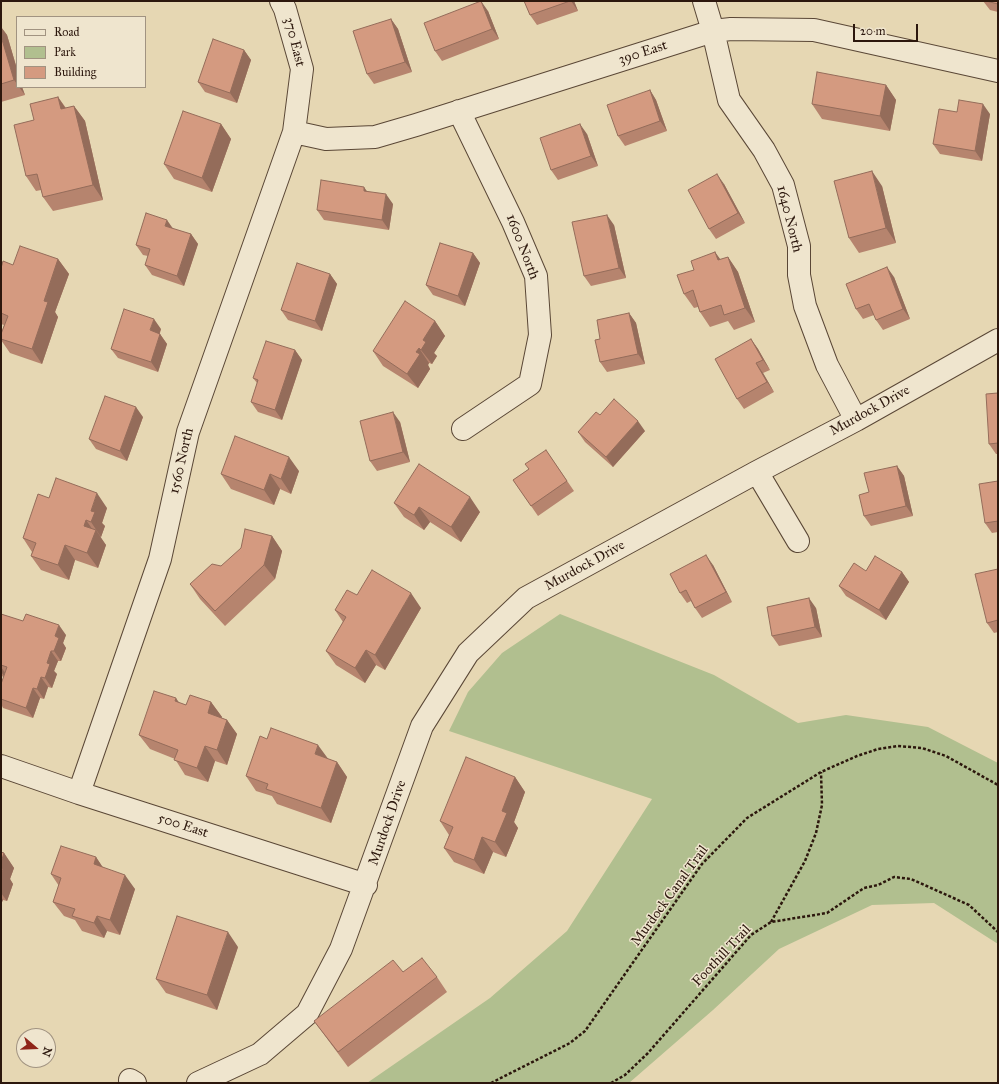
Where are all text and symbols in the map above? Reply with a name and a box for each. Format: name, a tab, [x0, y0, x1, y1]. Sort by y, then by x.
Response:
legend	[16, 16, 146, 88]
street label: 370 East	[280, 16, 308, 68]
scale bar	[855, 16, 920, 42]
text: 20 m	[860, 24, 886, 38]
text: Road	[54, 25, 80, 39]
street label: 390 East	[616, 37, 670, 69]
text: Park	[54, 45, 76, 59]
text: Building	[54, 65, 96, 79]
street label: 1640 North	[773, 184, 805, 254]
street label: 1600 North	[502, 212, 542, 282]
street label: Murdock Drive	[827, 382, 913, 440]
street label: 1560 North	[166, 426, 198, 496]
street label: Murdock Drive	[542, 537, 628, 595]
street label: Murdock Drive	[366, 778, 410, 868]
street label: 500 East	[156, 810, 210, 842]
street label: Murdock Canal Trail	[628, 842, 712, 950]
street label: Foothill Trail	[689, 922, 755, 990]
north arrow	[16, 1028, 56, 1068]
text: N	[39, 1045, 55, 1058]

